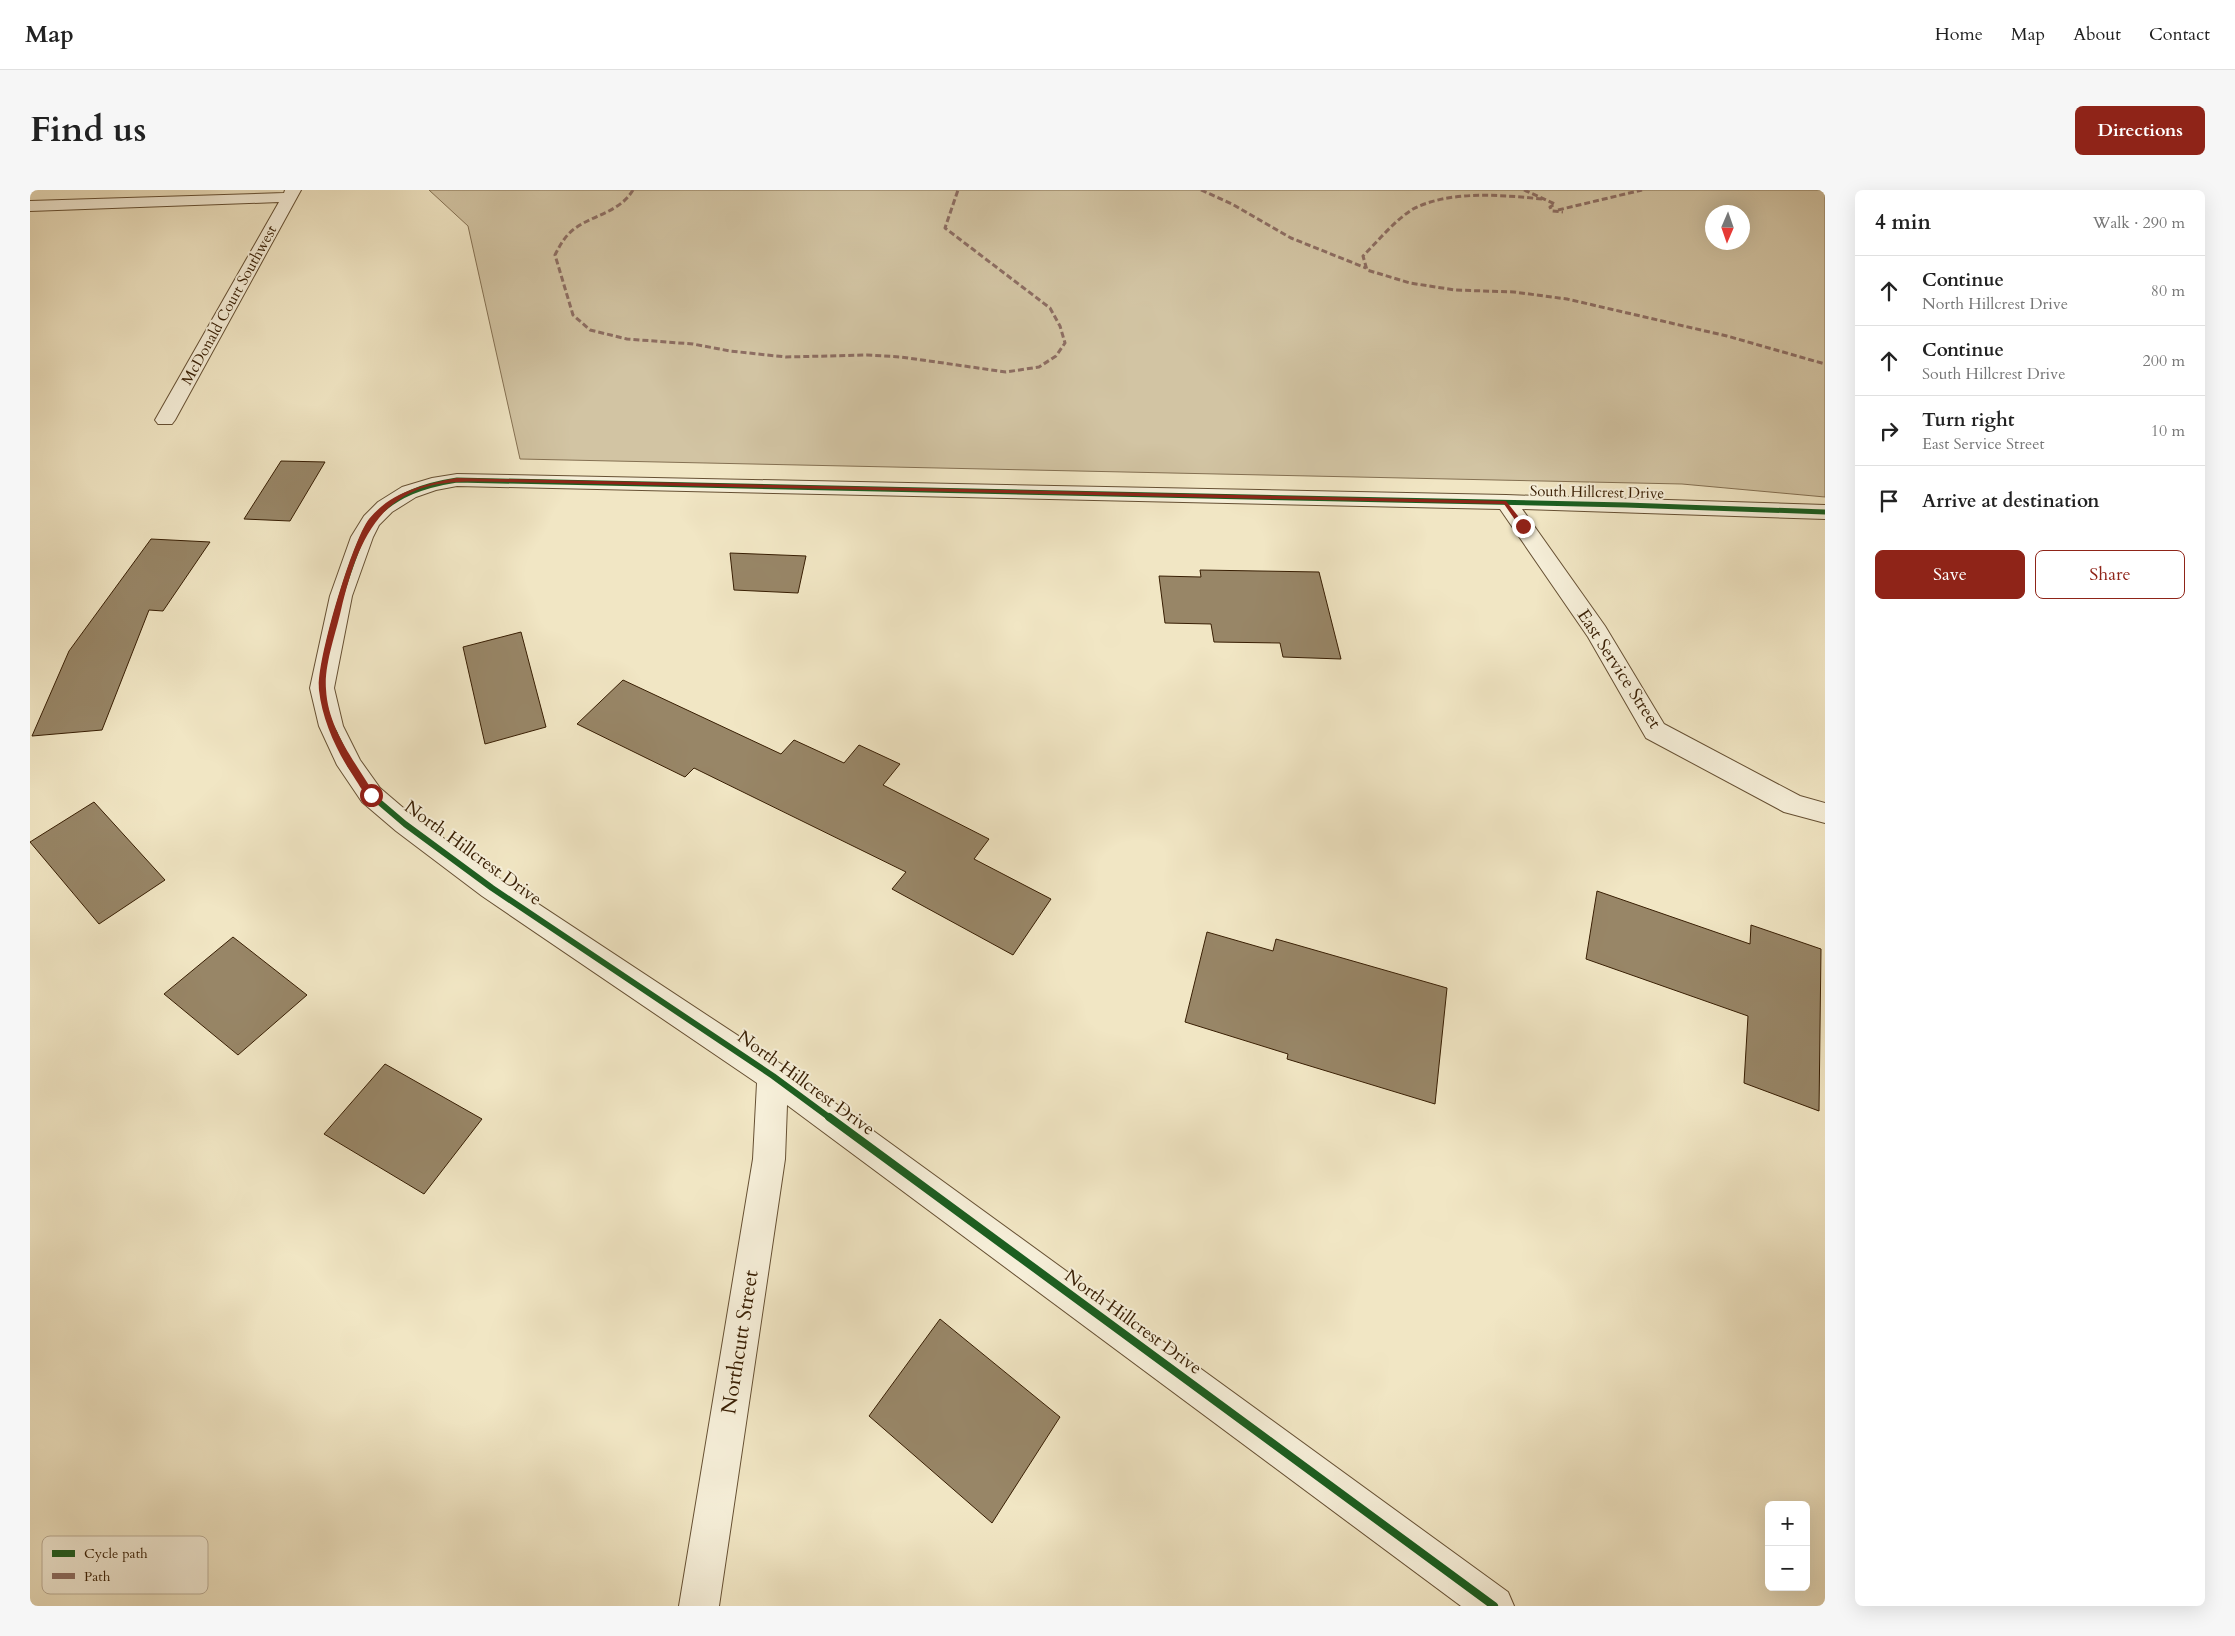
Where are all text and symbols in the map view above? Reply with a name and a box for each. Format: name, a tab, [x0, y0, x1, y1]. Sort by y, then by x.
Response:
text: Map	[25, 18, 74, 51]
text: Home	[1935, 22, 1983, 47]
text: Map	[2011, 22, 2045, 47]
text: About	[2073, 22, 2121, 47]
text: Contact	[2149, 22, 2210, 47]
text: Find us	[30, 106, 146, 154]
button: Directions	[2075, 106, 2205, 155]
north arrow	[1705, 205, 1750, 250]
text: 4 min	[1875, 208, 1931, 237]
text: Walk · 290 m	[2093, 212, 2185, 234]
street label: McDonald Court Southwest	[177, 221, 281, 388]
text: Continue	[1922, 267, 2004, 293]
icon: ahead	[1875, 277, 1903, 305]
text: 80 m	[2151, 280, 2185, 302]
text: North Hillcrest Drive	[1922, 293, 2068, 315]
text: Continue	[1922, 337, 2004, 363]
icon: ahead	[1875, 347, 1903, 375]
text: 200 m	[2143, 350, 2185, 372]
text: South Hillcrest Drive	[1922, 363, 2065, 385]
text: Turn right	[1922, 407, 2014, 433]
icon: right	[1875, 417, 1903, 445]
text: 10 m	[2151, 420, 2185, 442]
text: East Service Street	[1922, 433, 2045, 455]
street label: South Hillcrest Drive	[1530, 481, 1665, 503]
icon: arrive	[1875, 487, 1903, 515]
text: Arrive at destination	[1922, 488, 2099, 514]
route end	[1512, 515, 1535, 538]
button: Save	[1875, 550, 2025, 599]
button: Share	[2035, 550, 2185, 599]
street label: East Service Street	[1571, 604, 1667, 734]
route start	[360, 784, 383, 807]
street label: North Hillcrest Drive	[399, 795, 547, 911]
street label: North Hillcrest Drive	[732, 1025, 880, 1141]
street label: North Hillcrest Drive	[1059, 1264, 1207, 1380]
street label: Northcutt Street	[714, 1267, 766, 1416]
map controls	[1765, 1501, 1810, 1591]
button: +	[1765, 1501, 1810, 1546]
legend	[42, 1536, 208, 1594]
text: Cycle path	[84, 1544, 148, 1563]
button: −	[1765, 1546, 1810, 1591]
text: Path	[84, 1567, 111, 1586]

